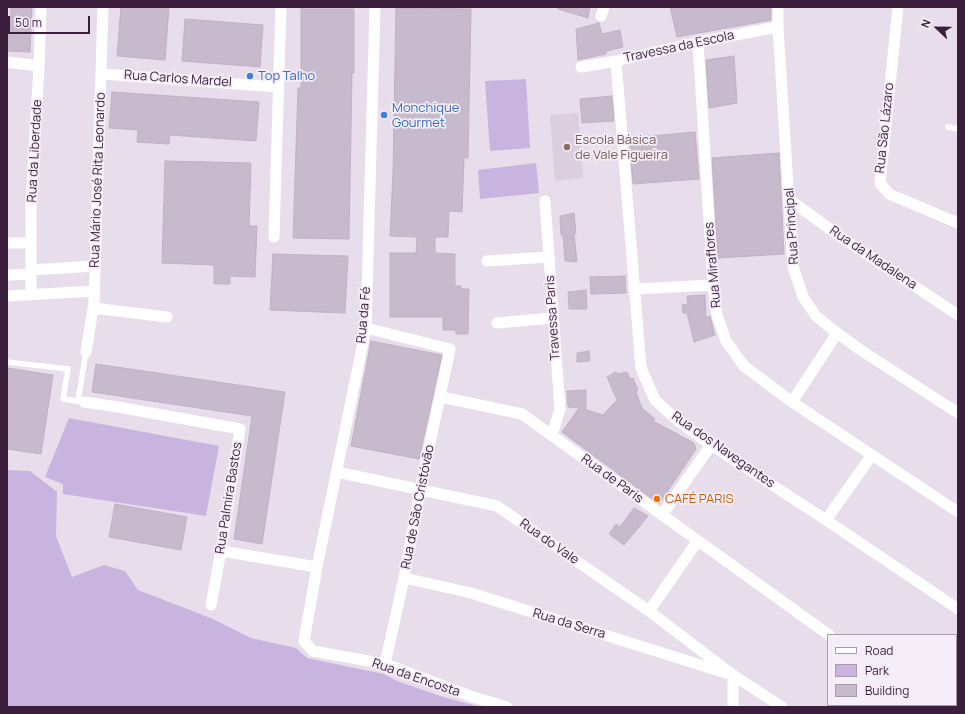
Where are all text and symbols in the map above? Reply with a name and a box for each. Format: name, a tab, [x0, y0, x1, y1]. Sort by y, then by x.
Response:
scale bar	[10, 8, 92, 34]
north arrow	[917, 8, 957, 48]
text: 50 m	[15, 14, 42, 31]
text: N	[917, 17, 934, 30]
street label: Travessa da Escola	[622, 28, 736, 66]
street label: Rua Carlos Mardel	[124, 67, 232, 91]
place label: Top Talho	[258, 68, 315, 84]
marker: Top Talho	[245, 71, 255, 81]
street label: Rua São Lázaro	[872, 82, 898, 174]
street label: Rua Mário José Rita Leonardo	[87, 92, 109, 268]
street label: Rua da Liberdade	[25, 99, 45, 203]
place label: Monchique Gourmet	[392, 100, 459, 131]
marker: Monchique Gourmet	[379, 110, 389, 120]
place label: Escola Básica de Vale Figueira	[575, 132, 668, 163]
marker: Escola Básica de Vale Figueira	[562, 142, 572, 152]
street label: Rua Principal	[782, 187, 802, 265]
street label: Rua Miraflores	[701, 221, 725, 309]
street label: Rua da Madalena	[826, 223, 920, 293]
street label: Travessa Paris	[542, 275, 564, 361]
street label: Rua da Fé	[354, 286, 374, 344]
street label: Rua dos Navegantes	[668, 409, 778, 491]
street label: Rua Palmira Bastos	[212, 441, 246, 555]
street label: Rua de São Cristóvão	[398, 443, 438, 571]
street label: Rua de Paris	[578, 451, 646, 507]
place label: CAFÉ PARIS	[665, 491, 734, 507]
marker: CAFÉ PARIS	[652, 494, 662, 504]
street label: Rua do Vale	[516, 516, 582, 568]
street label: Rua da Serra	[531, 606, 607, 642]
legend	[827, 634, 957, 706]
text: Road	[865, 642, 893, 659]
street label: Rua da Encosta	[370, 656, 462, 700]
text: Park	[865, 662, 889, 679]
text: Building	[865, 682, 909, 699]

